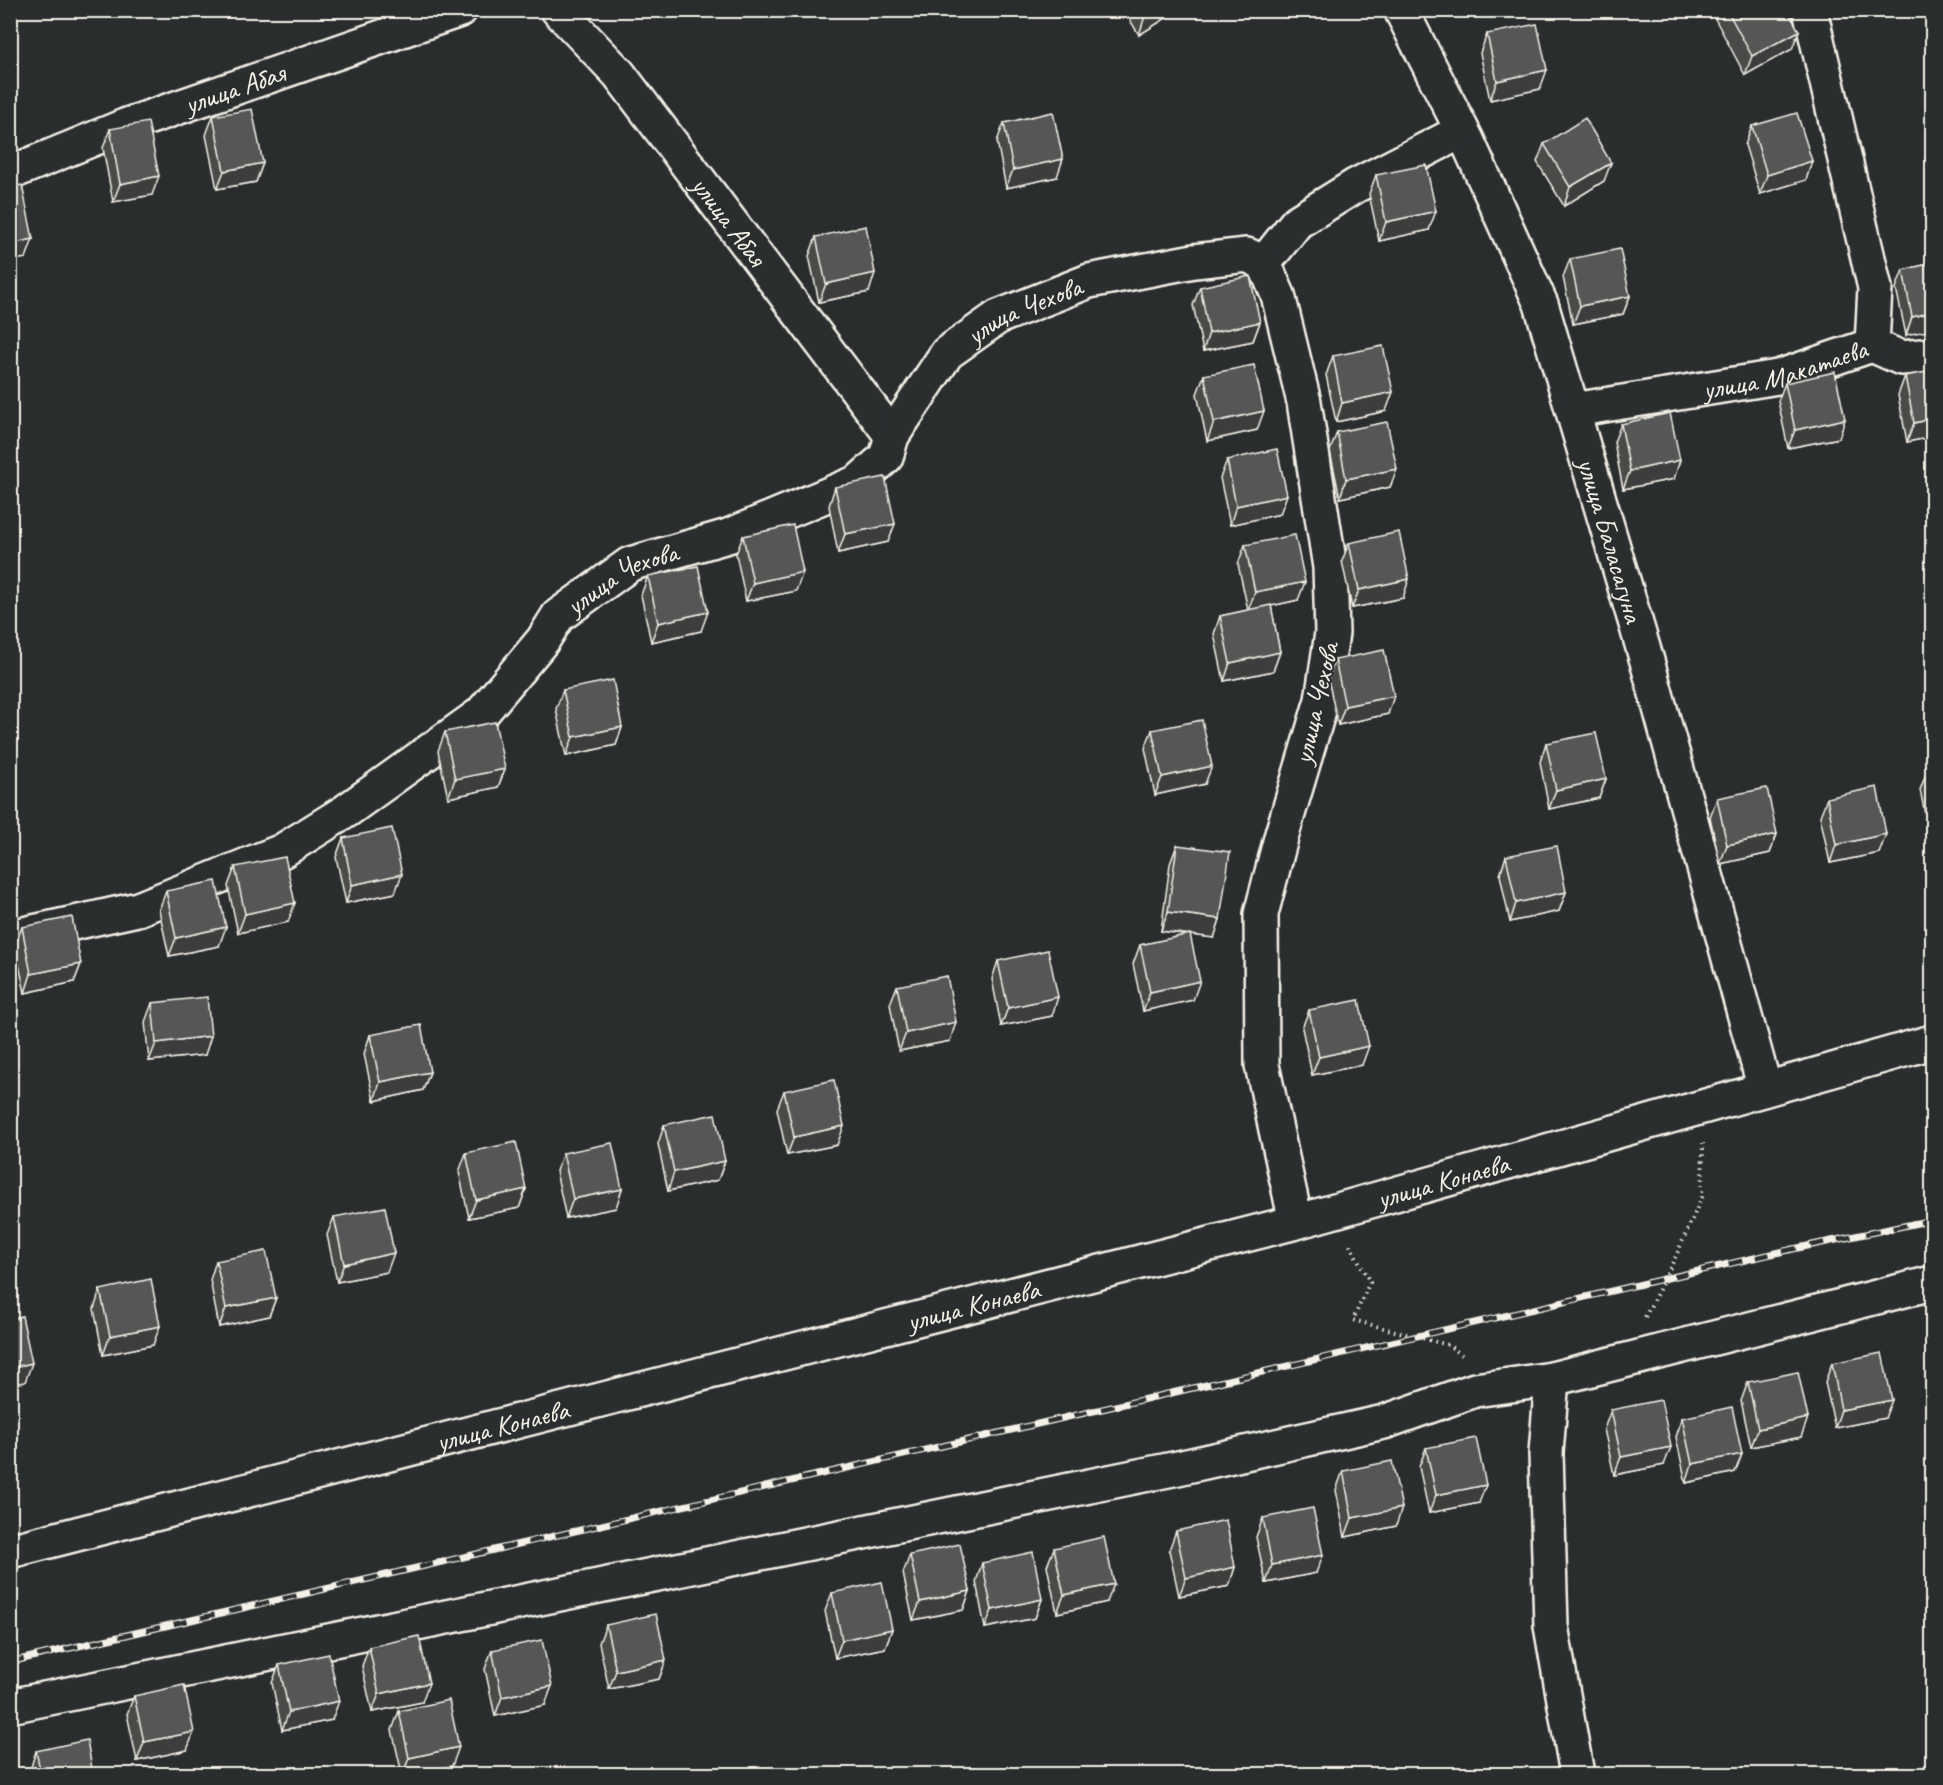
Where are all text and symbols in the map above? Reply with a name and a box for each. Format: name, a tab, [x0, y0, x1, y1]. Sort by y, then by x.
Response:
street label: улица Абая	[178, 54, 291, 123]
street label: улица Абая	[683, 167, 776, 275]
street label: улица Чехова	[957, 268, 1089, 353]
street label: улица Макатаева	[1698, 330, 1873, 407]
street label: улица Баласагуна	[1569, 452, 1652, 628]
street label: улица Чехова	[557, 534, 684, 624]
street label: улица Чехова	[1284, 636, 1347, 769]
street label: улица Конаева	[1371, 1145, 1515, 1217]
street label: улица Конаева	[901, 1271, 1045, 1339]
street label: улица Конаева	[430, 1391, 574, 1460]

